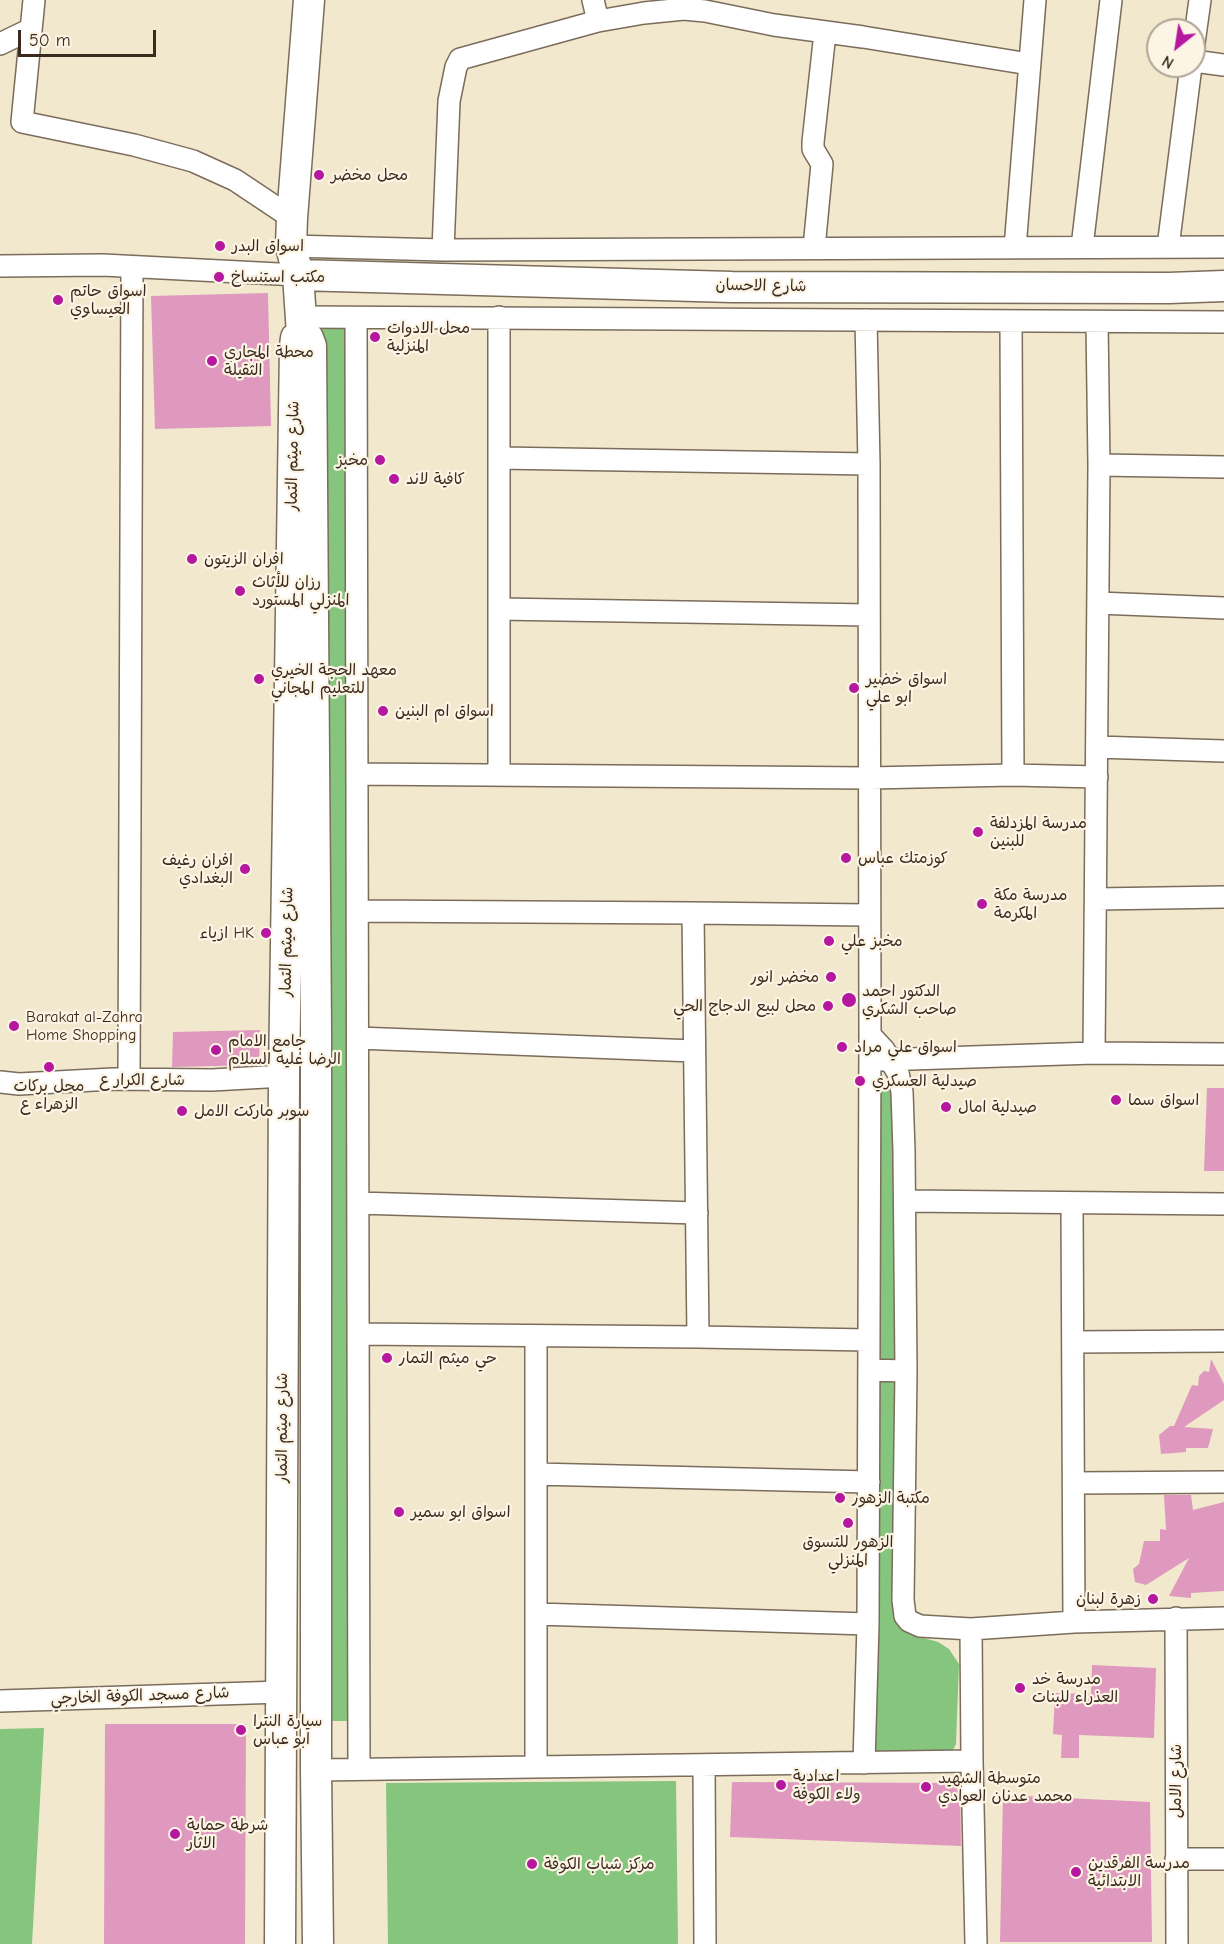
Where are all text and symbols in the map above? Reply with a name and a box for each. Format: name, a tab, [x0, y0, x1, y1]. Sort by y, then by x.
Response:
scale bar	[21, 18, 159, 56]
north arrow	[1146, 18, 1206, 78]
text: 50 m	[29, 30, 71, 51]
text: N	[1159, 51, 1177, 72]
place label: محل مخضر	[331, 165, 408, 185]
marker: محل مخضر	[312, 168, 326, 182]
place label: اسواق البدر	[232, 236, 304, 256]
marker: اسواق البدر	[213, 239, 227, 253]
place label: مكتب استنساخ	[231, 267, 325, 287]
marker: مكتب استنساخ	[212, 270, 226, 284]
street label: شارع الاحسان	[715, 276, 807, 296]
place label: اسواق حاتم العيساوي	[70, 281, 147, 319]
marker: اسواق حاتم العيساوي	[51, 293, 65, 307]
place label: محل الادوات المنزلية	[387, 318, 470, 356]
marker: محل الادوات المنزلية	[368, 330, 382, 344]
place label: محطة المجاري الثقيلة	[224, 342, 314, 380]
marker: محطة المجاري الثقيلة	[205, 354, 219, 368]
street label: شارع ميثم التمار	[282, 401, 304, 511]
place label: مخبز	[337, 450, 368, 470]
marker: مخبز	[373, 453, 387, 467]
place label: كافية لاند	[406, 469, 465, 489]
marker: كافية لاند	[387, 472, 401, 486]
place label: افران الزيتون	[204, 549, 284, 569]
marker: افران الزيتون	[185, 552, 199, 566]
place label: رزان للأثاث المنزلي المستورد	[252, 572, 349, 610]
marker: رزان للأثاث المنزلي المستورد	[233, 584, 247, 598]
place label: معهد الحجة الخيري للتعليم المجاني	[271, 660, 397, 698]
place label: اسواق خضير ابو علي	[866, 669, 947, 707]
marker: معهد الحجة الخيري للتعليم المجاني	[252, 672, 266, 686]
marker: اسواق خضير ابو علي	[847, 681, 861, 695]
place label: اسواق ام البنين	[395, 701, 494, 721]
marker: اسواق ام البنين	[376, 704, 390, 718]
place label: مدرسة المزدلفة للبنين	[990, 813, 1087, 851]
marker: مدرسة المزدلفة للبنين	[971, 825, 985, 839]
place label: كوزمتك عباس	[858, 848, 948, 868]
place label: افران رغيف البغدادي	[162, 850, 233, 888]
marker: كوزمتك عباس	[839, 851, 853, 865]
marker: افران رغيف البغدادي	[238, 862, 252, 876]
place label: مدرسة مكة المكرمة	[994, 885, 1068, 923]
street label: شارع ميثم التمار	[276, 887, 298, 997]
marker: مدرسة مكة المكرمة	[975, 897, 989, 911]
place label: ازياء HK	[200, 923, 254, 943]
marker: ازياء HK	[259, 926, 273, 940]
place label: مخبز علي	[841, 931, 902, 951]
marker: مخبز علي	[822, 934, 836, 948]
place label: مخضر انور	[751, 967, 819, 987]
marker: مخضر انور	[824, 970, 838, 984]
place label: الدكتور احمد صاحب الشكري	[862, 981, 957, 1019]
marker: الدكتور احمد صاحب الشكري	[840, 991, 858, 1009]
place label: محل لبيع الدجاج الحي	[673, 996, 816, 1016]
marker: محل لبيع الدجاج الحي	[821, 999, 835, 1013]
place label: Barakat al-Zahra Home Shopping	[26, 1007, 143, 1045]
marker: Barakat al-Zahra Home Shopping	[7, 1019, 21, 1033]
place label: جامع الامام الرضا عليه السلام	[228, 1031, 341, 1069]
place label: اسواق علي مراد	[854, 1037, 957, 1057]
marker: اسواق علي مراد	[835, 1040, 849, 1054]
marker: جامع الامام الرضا عليه السلام	[209, 1043, 223, 1057]
marker: محل بركات الزهراء ع	[42, 1060, 56, 1074]
street label: شارع الكرار ع	[99, 1070, 185, 1090]
place label: صيدلية العسكري	[872, 1071, 977, 1091]
marker: صيدلية العسكري	[853, 1074, 867, 1088]
place label: محل بركات الزهراء ع	[14, 1076, 84, 1114]
place label: اسواق سما	[1128, 1090, 1199, 1110]
marker: اسواق سما	[1109, 1093, 1123, 1107]
place label: صيدلية امال	[958, 1097, 1037, 1117]
marker: صيدلية امال	[939, 1100, 953, 1114]
place label: سوبر ماركت الامل	[194, 1101, 309, 1121]
marker: سوبر ماركت الامل	[175, 1104, 189, 1118]
place label: حي ميثم التمار	[399, 1348, 497, 1368]
marker: حي ميثم التمار	[380, 1351, 394, 1365]
street label: شارع ميثم التمار	[272, 1373, 292, 1483]
place label: مكتبة الزهور	[852, 1488, 930, 1508]
marker: مكتبة الزهور	[833, 1491, 847, 1505]
place label: اسواق ابو سمير	[411, 1502, 510, 1522]
marker: اسواق ابو سمير	[392, 1505, 406, 1519]
marker: الزهور للتسوق المنزلي	[841, 1516, 855, 1530]
place label: الزهور للتسوق المنزلي	[803, 1532, 893, 1570]
place label: زهرة لبنان	[1076, 1589, 1141, 1609]
marker: زهرة لبنان	[1146, 1592, 1160, 1606]
place label: مدرسة خد العذراء للبنات	[1032, 1669, 1118, 1707]
marker: مدرسة خد العذراء للبنات	[1013, 1681, 1027, 1695]
street label: شارع مسجد الكوفة الخارجي	[50, 1683, 230, 1709]
place label: سيارة النترا ابو عباس	[253, 1711, 322, 1749]
marker: سيارة النترا ابو عباس	[234, 1723, 248, 1737]
street label: شارع الامل	[1166, 1744, 1186, 1818]
place label: اعدادية ولاء الكوفة	[793, 1766, 861, 1804]
place label: متوسطة الشهيد محمد عدنان العوادي	[938, 1768, 1072, 1806]
marker: اعدادية ولاء الكوفة	[774, 1778, 788, 1792]
marker: متوسطة الشهيد محمد عدنان العوادي	[919, 1780, 933, 1794]
place label: شرطة حماية الاثار	[187, 1815, 269, 1853]
marker: شرطة حماية الاثار	[168, 1827, 182, 1841]
place label: مدرسة الفرقدين الابتدائية	[1088, 1853, 1190, 1891]
place label: مركز شباب الكوفة	[544, 1854, 654, 1874]
marker: مركز شباب الكوفة	[525, 1857, 539, 1871]
marker: مدرسة الفرقدين الابتدائية	[1069, 1865, 1083, 1879]

